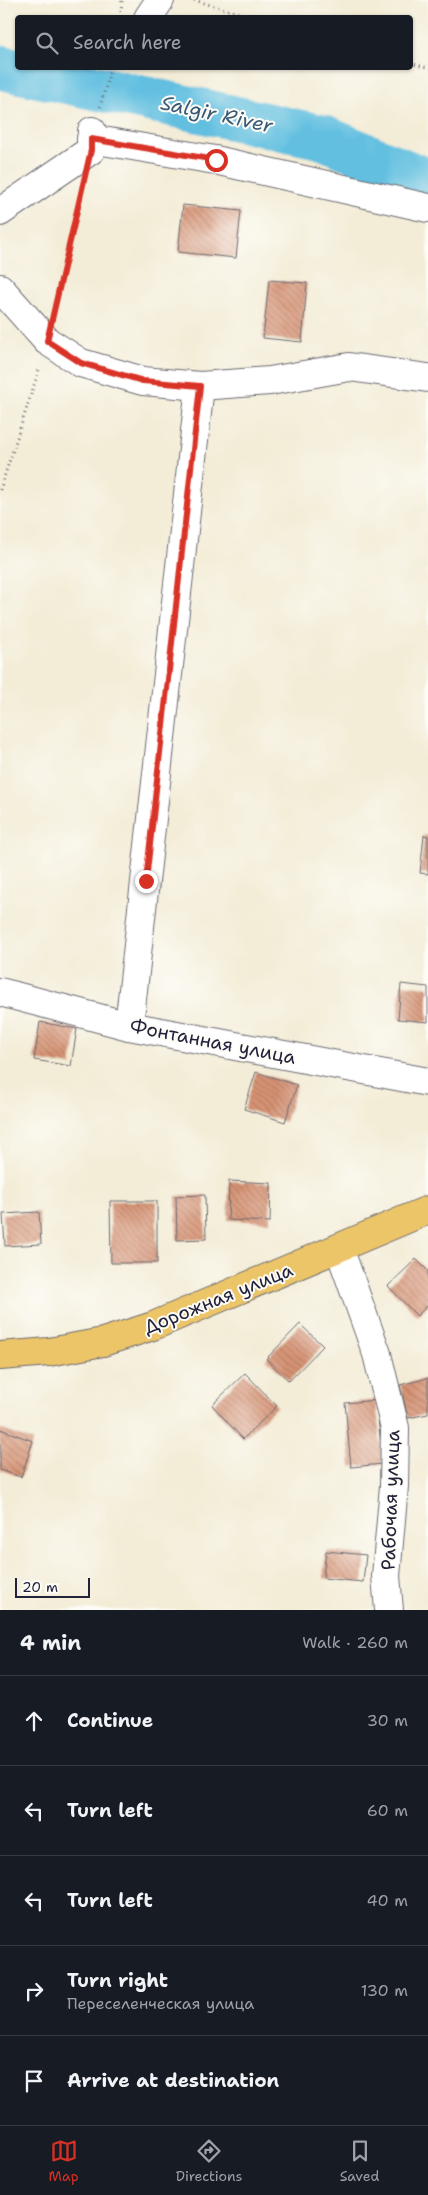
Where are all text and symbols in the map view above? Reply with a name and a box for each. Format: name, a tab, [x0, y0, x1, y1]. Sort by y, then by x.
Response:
search box	[15, 15, 413, 70]
icon: search	[33, 29, 61, 57]
text: Search here	[73, 30, 182, 55]
water label: Salgir River	[158, 89, 276, 139]
route start	[205, 149, 228, 172]
route end	[135, 870, 158, 893]
street label: Фонтанная улица	[128, 1013, 298, 1070]
street label: Дорожная улица	[140, 1257, 297, 1340]
street label: Рабочая улица	[376, 1429, 405, 1571]
scale bar	[15, 1575, 90, 1598]
text: 20 m	[22, 1578, 58, 1596]
text: 4 min	[20, 1629, 81, 1657]
text: Walk · 260 m	[302, 1632, 408, 1653]
icon: ahead	[20, 1707, 48, 1735]
text: Continue	[67, 1708, 153, 1733]
text: 30 m	[367, 1710, 408, 1731]
icon: left	[20, 1797, 48, 1825]
text: Turn left	[67, 1798, 153, 1823]
text: 60 m	[367, 1800, 408, 1821]
icon: left	[20, 1887, 48, 1915]
text: Turn left	[67, 1888, 153, 1913]
text: 40 m	[366, 1890, 408, 1911]
text: Turn right	[67, 1968, 168, 1993]
icon: right	[20, 1977, 48, 2005]
text: 130 m	[361, 1980, 408, 2001]
text: Переселенческая улица	[67, 1993, 254, 2014]
icon: arrive	[20, 2067, 48, 2095]
text: Arrive at destination	[67, 2068, 279, 2093]
tab: Map	[49, 2137, 79, 2185]
tab: Directions	[176, 2137, 242, 2185]
tab: Saved	[340, 2137, 379, 2185]

